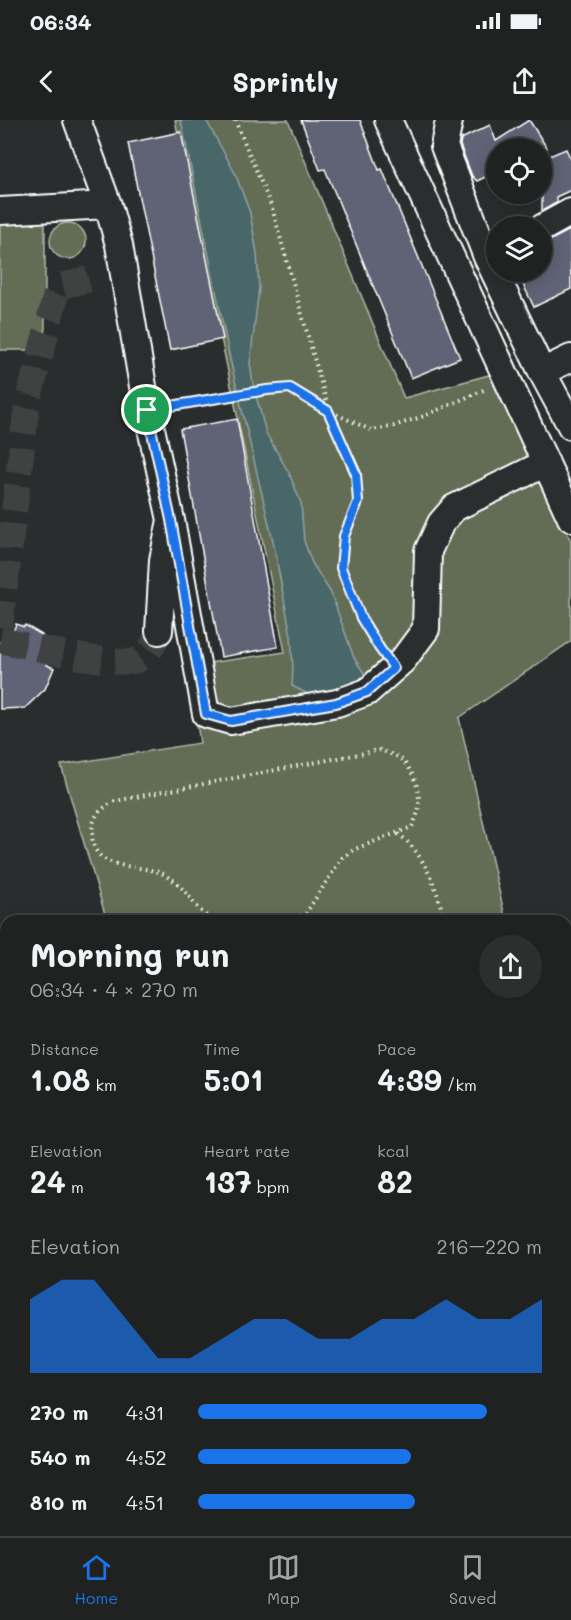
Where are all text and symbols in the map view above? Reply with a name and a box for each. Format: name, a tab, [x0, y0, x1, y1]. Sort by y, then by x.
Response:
text: 06:34	[30, 7, 92, 36]
text: Sprintly	[232, 64, 339, 99]
icon: back	[30, 65, 63, 98]
icon: share	[508, 65, 541, 98]
map controls	[486, 138, 552, 282]
button: locate	[486, 138, 552, 204]
button: layers	[486, 216, 552, 282]
pin	[121, 384, 172, 435]
icon: arrive	[130, 393, 163, 426]
text: Morning run	[30, 932, 230, 975]
button: share	[479, 935, 542, 998]
text: 06:34 · 4 × 270 m	[30, 976, 198, 1002]
text: Distance	[30, 1038, 99, 1059]
text: Time	[204, 1038, 240, 1059]
text: Pace	[377, 1038, 416, 1059]
text: 1.08	[30, 1059, 90, 1099]
text: 5:01	[204, 1059, 263, 1099]
text: 4:39	[377, 1059, 442, 1099]
text: km	[90, 1074, 117, 1095]
text: /km	[442, 1074, 477, 1095]
text: Elevation	[30, 1140, 102, 1161]
text: Heart rate	[204, 1140, 290, 1161]
text: kcal	[377, 1140, 409, 1161]
text: 24	[30, 1161, 66, 1201]
text: 137	[204, 1161, 252, 1201]
text: 82	[377, 1161, 413, 1201]
text: m	[66, 1176, 84, 1197]
text: bpm	[252, 1176, 290, 1197]
text: Elevation	[30, 1233, 120, 1259]
text: 216–220 m	[437, 1233, 542, 1259]
text: 270 m	[30, 1399, 88, 1425]
text: 4:31	[126, 1399, 165, 1425]
text: 540 m	[30, 1444, 90, 1470]
text: 4:52	[126, 1444, 167, 1470]
text: 810 m	[30, 1489, 87, 1515]
text: 4:51	[126, 1489, 165, 1515]
tab: Home	[74, 1551, 118, 1608]
tab: Map	[267, 1551, 300, 1608]
tab: Saved	[449, 1551, 496, 1608]

